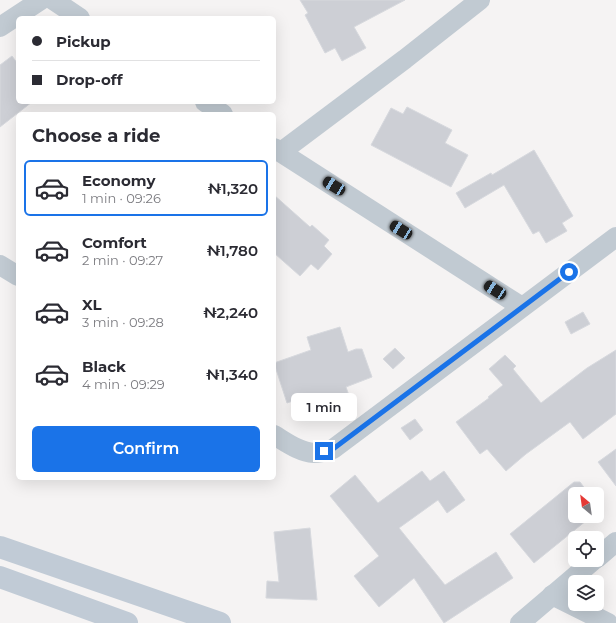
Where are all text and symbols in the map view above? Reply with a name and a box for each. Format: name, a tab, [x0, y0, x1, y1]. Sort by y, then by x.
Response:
text: Pickup	[56, 32, 111, 51]
text: Drop-off	[56, 70, 123, 89]
text: Choose a ride	[32, 125, 160, 147]
icon: car	[34, 170, 70, 206]
text: Economy	[82, 171, 155, 190]
car	[321, 175, 347, 197]
text: ₦1,320	[208, 179, 258, 198]
text: 1 min · 09:26	[82, 190, 161, 206]
car	[388, 219, 414, 241]
icon: car	[34, 232, 70, 268]
text: Comfort	[82, 233, 147, 252]
text: ₦1,780	[207, 241, 258, 260]
text: 2 min · 09:27	[82, 252, 163, 268]
route start	[560, 263, 578, 281]
car	[482, 278, 508, 302]
icon: car	[34, 294, 70, 330]
text: XL	[82, 295, 101, 314]
text: ₦2,240	[203, 303, 258, 322]
text: 3 min · 09:28	[82, 314, 164, 330]
icon: car	[34, 356, 70, 392]
text: Black	[82, 357, 126, 376]
text: ₦1,340	[206, 365, 258, 384]
text: 4 min · 09:29	[82, 376, 165, 392]
callout: 1 min	[291, 393, 357, 421]
text: 1 min	[307, 399, 341, 415]
button: Confirm	[32, 426, 260, 472]
route end	[315, 442, 333, 460]
north arrow	[568, 487, 604, 523]
map controls	[568, 487, 604, 611]
button: locate	[568, 531, 604, 567]
button: layers	[568, 575, 604, 611]

